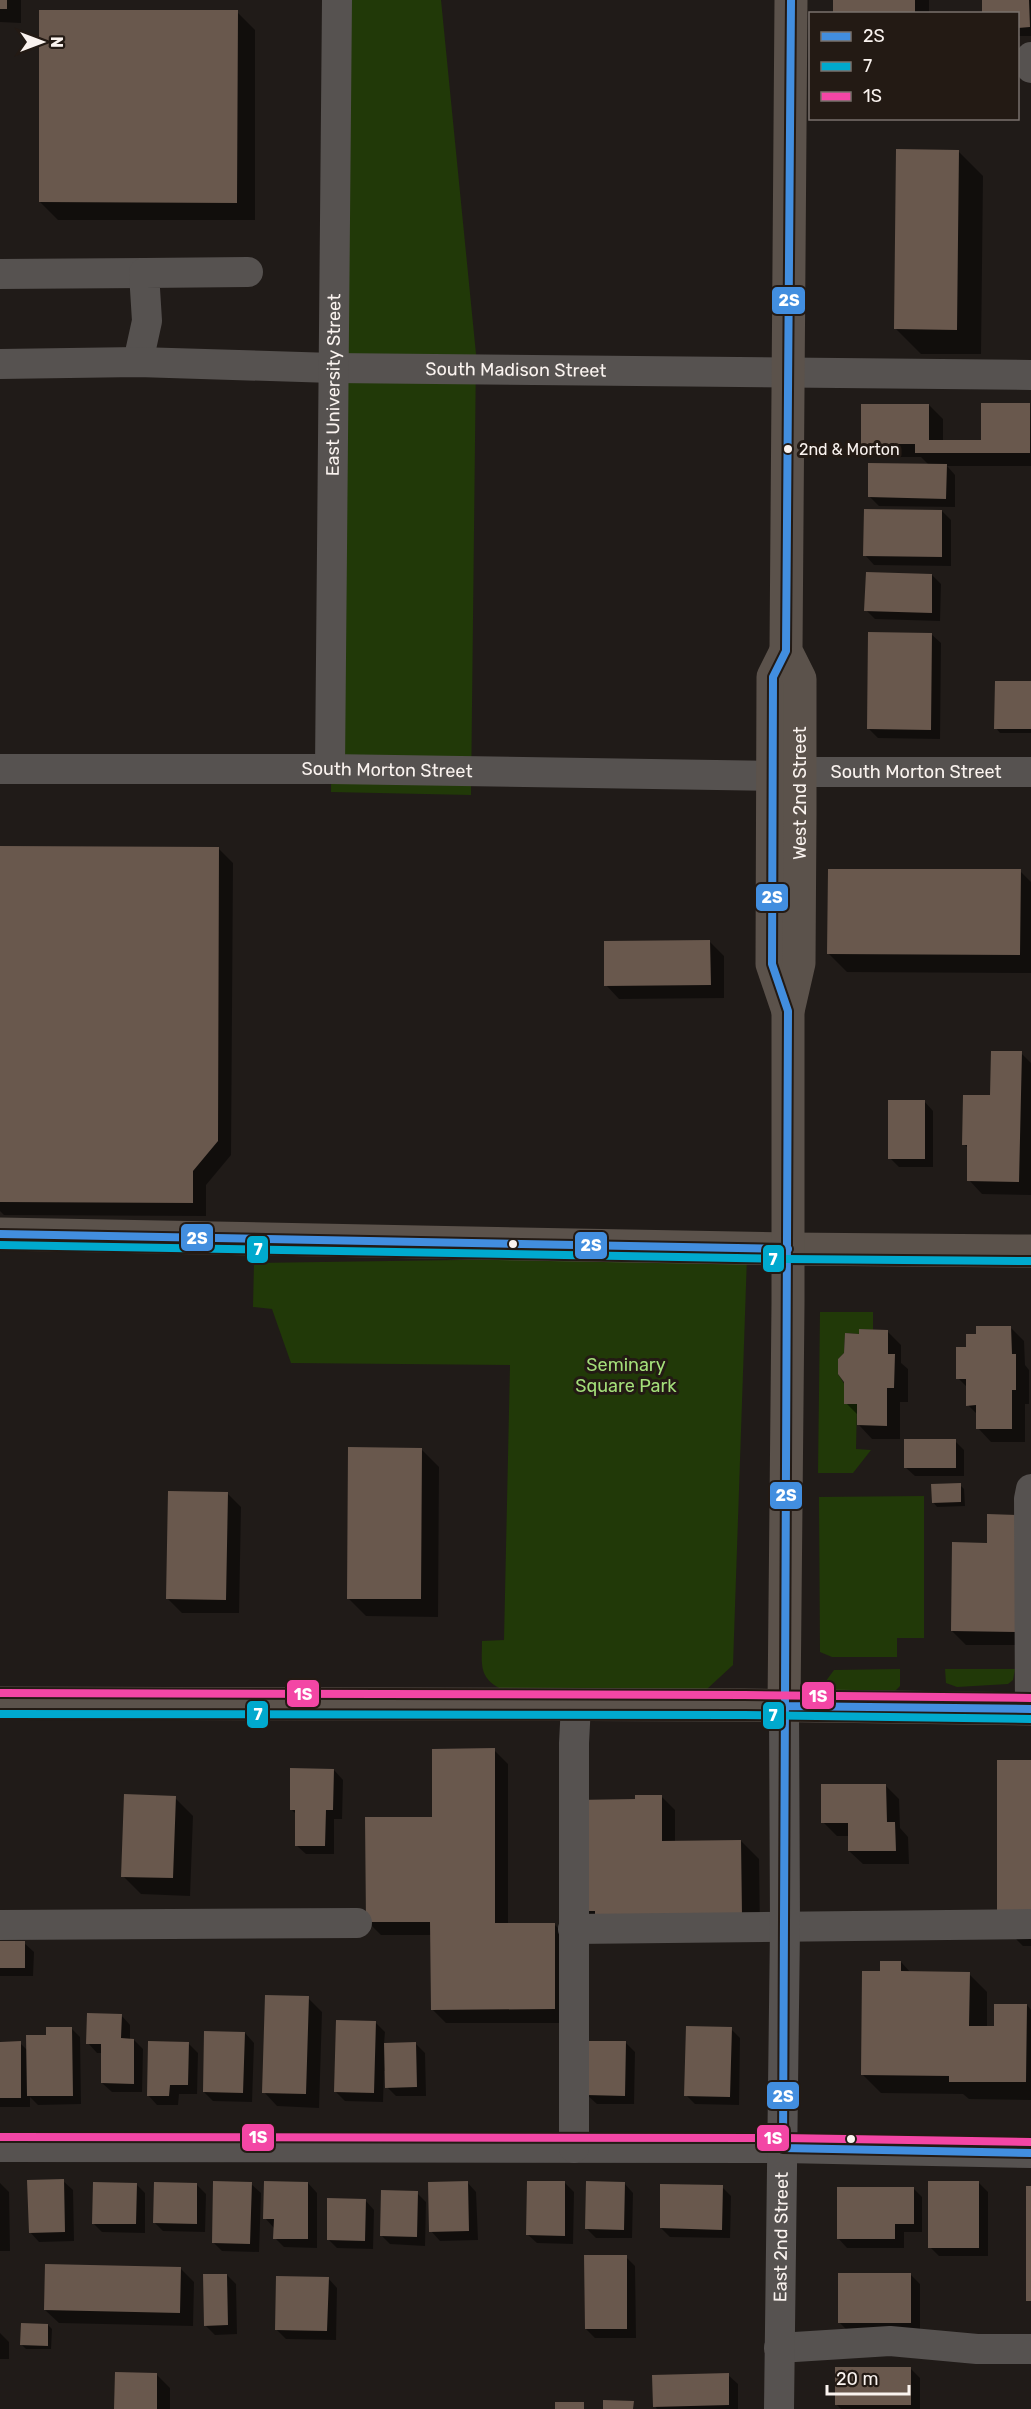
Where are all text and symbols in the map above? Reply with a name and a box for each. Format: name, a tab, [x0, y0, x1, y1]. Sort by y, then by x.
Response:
north arrow	[12, 12, 72, 72]
legend	[809, 12, 1019, 120]
text: 2S	[863, 25, 885, 47]
text: N	[47, 36, 66, 48]
text: 7	[863, 55, 872, 77]
text: 1S	[863, 85, 882, 107]
line badge: 2S	[771, 286, 806, 315]
text: 2S	[778, 291, 800, 310]
street label: East University Street	[322, 294, 345, 476]
street label: South Madison Street	[425, 358, 607, 382]
place label: 2nd & Morton	[799, 440, 900, 459]
marker: 2nd & Morton	[782, 443, 794, 455]
street label: West 2nd Street	[789, 727, 811, 860]
street label: South Morton Street	[301, 758, 473, 782]
street label: South Morton Street	[830, 761, 1002, 783]
line badge: 2S	[755, 883, 789, 912]
text: 2S	[761, 888, 783, 907]
line badge: 2S	[180, 1223, 214, 1252]
text: 2S	[186, 1229, 208, 1248]
line badge: 2S	[574, 1231, 608, 1260]
line badge: 7	[246, 1235, 269, 1264]
text: 2S	[580, 1236, 602, 1255]
unlabelled marker	[507, 1238, 519, 1250]
text: 7	[253, 1240, 263, 1259]
line badge: 7	[762, 1244, 785, 1273]
text: 7	[768, 1250, 778, 1269]
park label: Seminary Square Park	[575, 1354, 677, 1397]
line badge: 2S	[769, 1481, 803, 1510]
text: 2S	[775, 1486, 797, 1505]
line badge: 1S	[286, 1679, 320, 1708]
line badge: 1S	[801, 1681, 835, 1710]
text: 1S	[294, 1685, 313, 1704]
text: 1S	[809, 1687, 828, 1706]
line badge: 7	[246, 1700, 269, 1729]
line badge: 7	[762, 1701, 785, 1730]
text: 7	[253, 1705, 263, 1724]
text: 7	[768, 1706, 778, 1725]
line badge: 2S	[766, 2081, 800, 2110]
text: 2S	[772, 2087, 794, 2106]
line badge: 1S	[241, 2123, 275, 2152]
line badge: 1S	[756, 2124, 790, 2152]
text: 1S	[249, 2128, 268, 2147]
text: 1S	[764, 2129, 783, 2148]
unlabelled marker	[845, 2133, 857, 2145]
street label: East 2nd Street	[769, 2172, 793, 2302]
scale bar	[827, 2358, 910, 2396]
text: 20 m	[836, 2368, 878, 2390]

